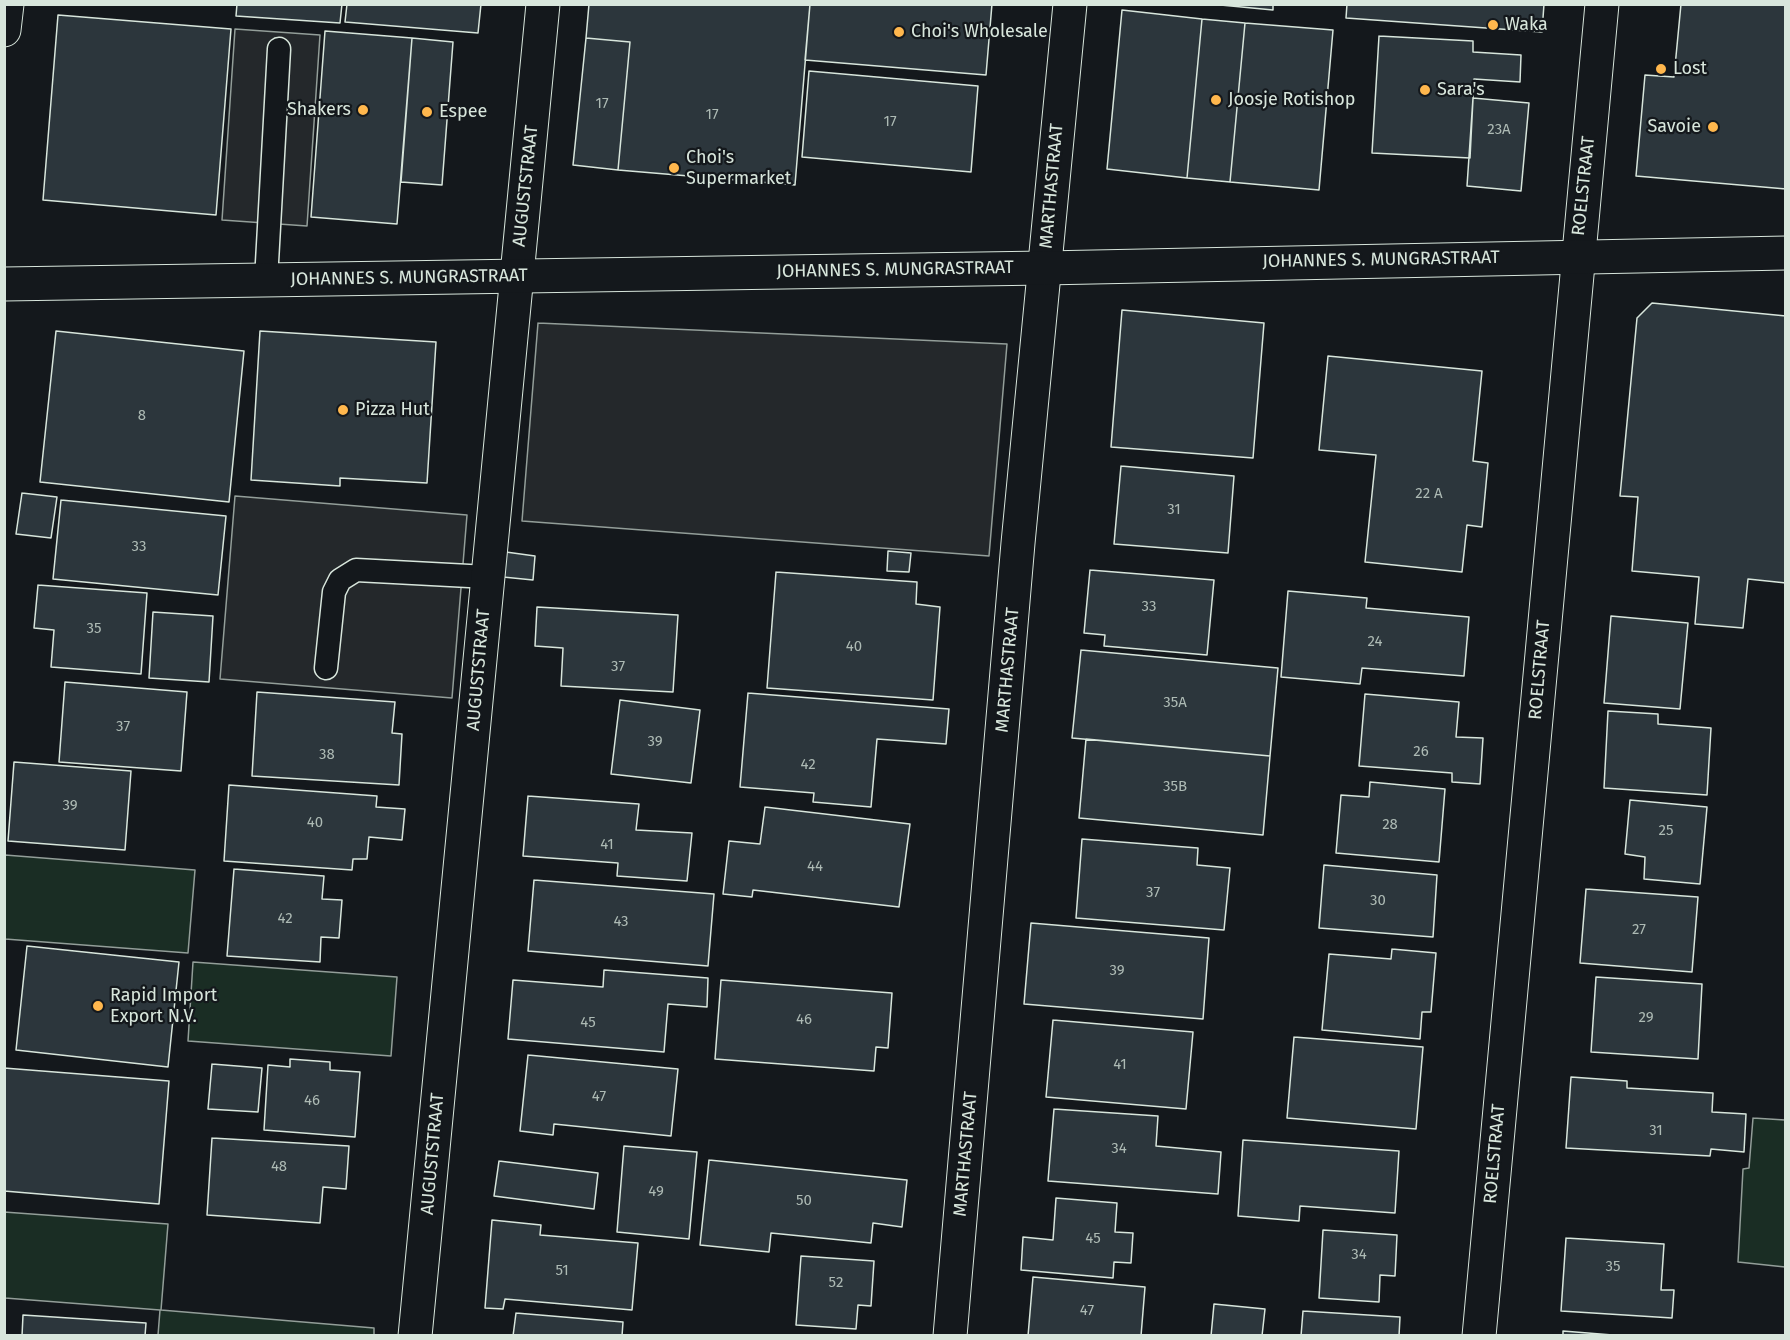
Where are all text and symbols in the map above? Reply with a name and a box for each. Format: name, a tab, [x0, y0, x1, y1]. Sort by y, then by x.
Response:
place label: Waka	[1505, 14, 1548, 36]
marker: Waka	[1486, 18, 1500, 32]
place label: Choi's Wholesale	[911, 21, 1048, 43]
marker: Choi's Wholesale	[892, 25, 906, 39]
place label: Lost	[1673, 58, 1707, 80]
marker: Lost	[1654, 62, 1668, 76]
place label: Sara's	[1437, 79, 1485, 101]
marker: Sara's	[1418, 83, 1432, 97]
place label: Joosje Rotishop	[1228, 89, 1355, 111]
marker: Joosje Rotishop	[1209, 93, 1223, 107]
house number: 17	[595, 95, 609, 113]
place label: Shakers	[287, 99, 351, 121]
place label: Espee	[439, 101, 487, 123]
marker: Shakers	[356, 103, 370, 117]
marker: Espee	[420, 105, 434, 119]
house number: 17	[705, 106, 719, 124]
house number: 17	[883, 113, 897, 131]
place label: Savoie	[1647, 116, 1701, 138]
marker: Savoie	[1706, 120, 1720, 134]
house number: 23A	[1487, 121, 1511, 139]
street label: MARTHASTRAAT	[1036, 123, 1068, 249]
street label: AUGUSTSTRAAT	[509, 124, 543, 248]
street label: ROELSTRAAT	[1568, 135, 1600, 237]
place label: Choi's Supermarket	[686, 147, 791, 190]
marker: Choi's Supermarket	[667, 161, 681, 175]
street label: JOHANNES S. MUNGRASTRAAT	[1262, 247, 1500, 273]
street label: JOHANNES S. MUNGRASTRAAT	[776, 257, 1014, 283]
street label: JOHANNES S. MUNGRASTRAAT	[290, 265, 528, 291]
place label: Pizza Hut	[355, 399, 430, 421]
marker: Pizza Hut	[336, 403, 350, 417]
house number: 8	[138, 407, 146, 425]
house number: 22 A	[1415, 485, 1443, 503]
house number: 31	[1167, 501, 1181, 519]
house number: 33	[132, 538, 146, 556]
house number: 33	[1142, 598, 1156, 616]
street label: MARTHASTRAAT	[992, 607, 1024, 733]
street label: AUGUSTSTRAAT	[463, 608, 495, 732]
street label: ROELSTRAAT	[1525, 619, 1555, 721]
house number: 35	[87, 620, 101, 638]
house number: 24	[1368, 633, 1382, 651]
house number: 40	[846, 638, 862, 656]
house number: 37	[611, 658, 625, 676]
house number: 35A	[1163, 694, 1187, 712]
house number: 37	[116, 718, 130, 736]
house number: 39	[647, 733, 663, 751]
house number: 26	[1413, 743, 1429, 761]
house number: 38	[319, 746, 335, 764]
house number: 42	[800, 756, 816, 774]
house number: 35B	[1163, 778, 1187, 796]
house number: 39	[62, 797, 78, 815]
house number: 40	[307, 814, 323, 832]
house number: 28	[1382, 816, 1398, 834]
house number: 25	[1659, 822, 1673, 840]
house number: 41	[600, 836, 614, 854]
house number: 44	[807, 858, 823, 876]
house number: 37	[1146, 884, 1160, 902]
house number: 30	[1370, 892, 1386, 910]
house number: 42	[277, 910, 293, 928]
house number: 43	[613, 913, 629, 931]
house number: 27	[1632, 921, 1646, 939]
house number: 39	[1109, 962, 1125, 980]
place label: Rapid Import Export N.V.	[110, 985, 217, 1028]
marker: Rapid Import Export N.V.	[91, 999, 105, 1013]
house number: 29	[1638, 1009, 1654, 1027]
house number: 46	[796, 1011, 812, 1029]
house number: 45	[580, 1014, 596, 1032]
house number: 41	[1113, 1056, 1127, 1074]
house number: 47	[592, 1088, 606, 1106]
street label: MARTHASTRAAT	[950, 1091, 982, 1217]
house number: 46	[304, 1092, 320, 1110]
street label: AUGUSTSTRAAT	[417, 1092, 449, 1216]
street label: ROELSTRAAT	[1480, 1103, 1510, 1205]
house number: 31	[1649, 1122, 1663, 1140]
house number: 34	[1111, 1140, 1127, 1158]
house number: 48	[271, 1158, 287, 1176]
house number: 49	[648, 1183, 664, 1201]
house number: 50	[796, 1192, 812, 1210]
house number: 45	[1085, 1230, 1101, 1248]
house number: 34	[1351, 1246, 1367, 1264]
house number: 35	[1606, 1258, 1620, 1276]
house number: 51	[555, 1262, 569, 1280]
house number: 52	[829, 1274, 843, 1292]
house number: 47	[1080, 1302, 1094, 1320]

